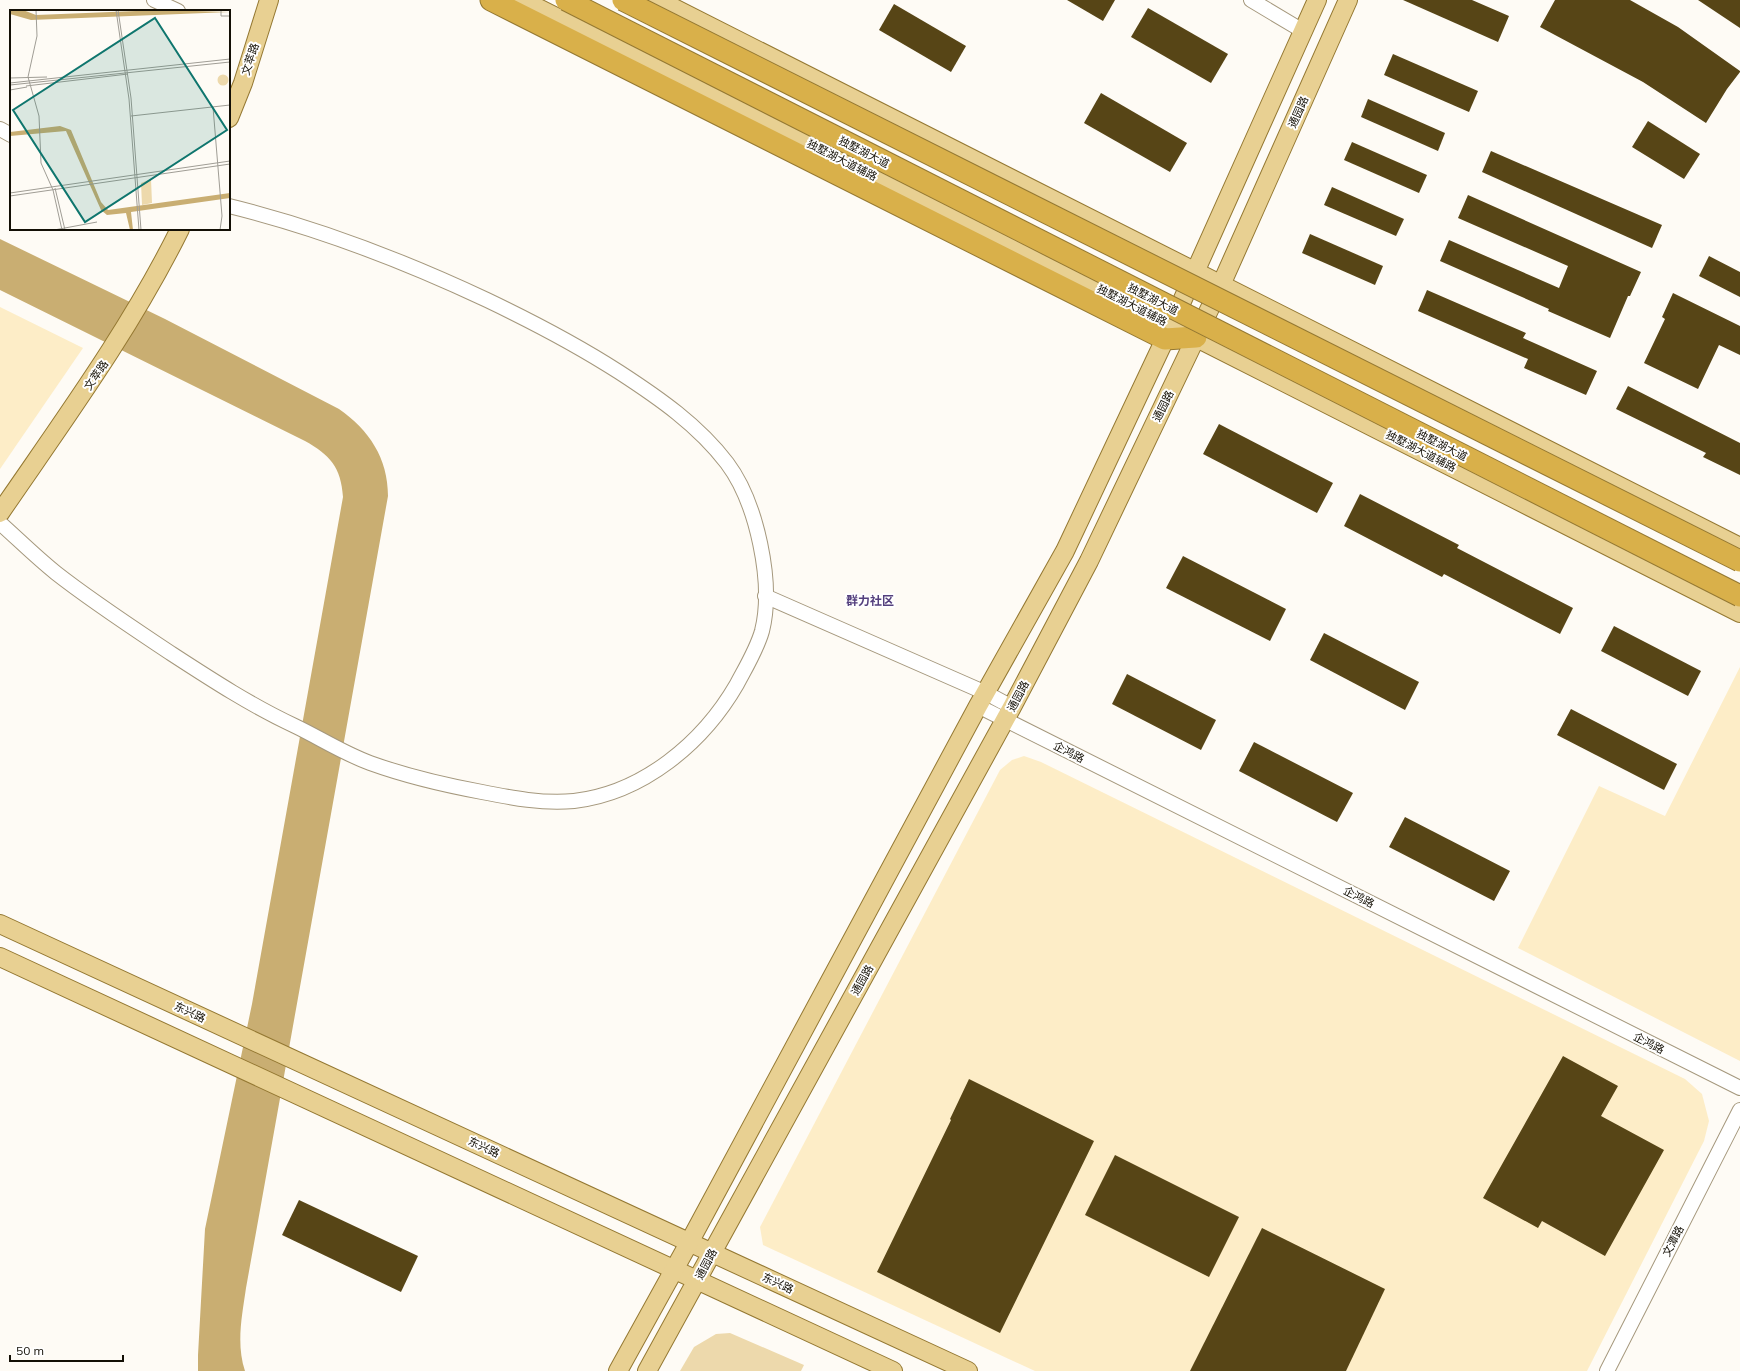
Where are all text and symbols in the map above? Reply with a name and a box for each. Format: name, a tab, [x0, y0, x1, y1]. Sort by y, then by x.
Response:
inset map	[10, 10, 230, 230]
street label: 文萃路	[238, 41, 262, 77]
street label: 通园路	[1285, 94, 1311, 130]
street label: 独墅湖大道	[836, 133, 892, 171]
street label: 独墅湖大道辅路	[805, 136, 879, 184]
street label: 独墅湖大道	[1125, 280, 1181, 318]
street label: 独墅湖大道辅路	[1095, 281, 1169, 329]
street label: 文萃路	[81, 357, 111, 393]
street label: 通园路	[1149, 388, 1177, 424]
street label: 独墅湖大道	[1414, 426, 1470, 464]
street label: 独墅湖大道辅路	[1384, 427, 1458, 475]
district label: 群力社区	[846, 593, 894, 608]
street label: 通园路	[1004, 678, 1032, 714]
street label: 企鸿路	[1051, 738, 1087, 766]
street label: 企鸿路	[1341, 883, 1377, 911]
street label: 通园路	[848, 962, 876, 998]
street label: 东兴路	[172, 999, 208, 1025]
street label: 企鸿路	[1631, 1029, 1667, 1057]
street label: 东兴路	[466, 1134, 502, 1160]
street label: 文潭路	[1659, 1223, 1687, 1259]
street label: 通园路	[692, 1246, 720, 1282]
street label: 东兴路	[760, 1270, 796, 1296]
scale bar	[10, 1337, 123, 1363]
text: 50 m	[16, 1343, 44, 1358]

